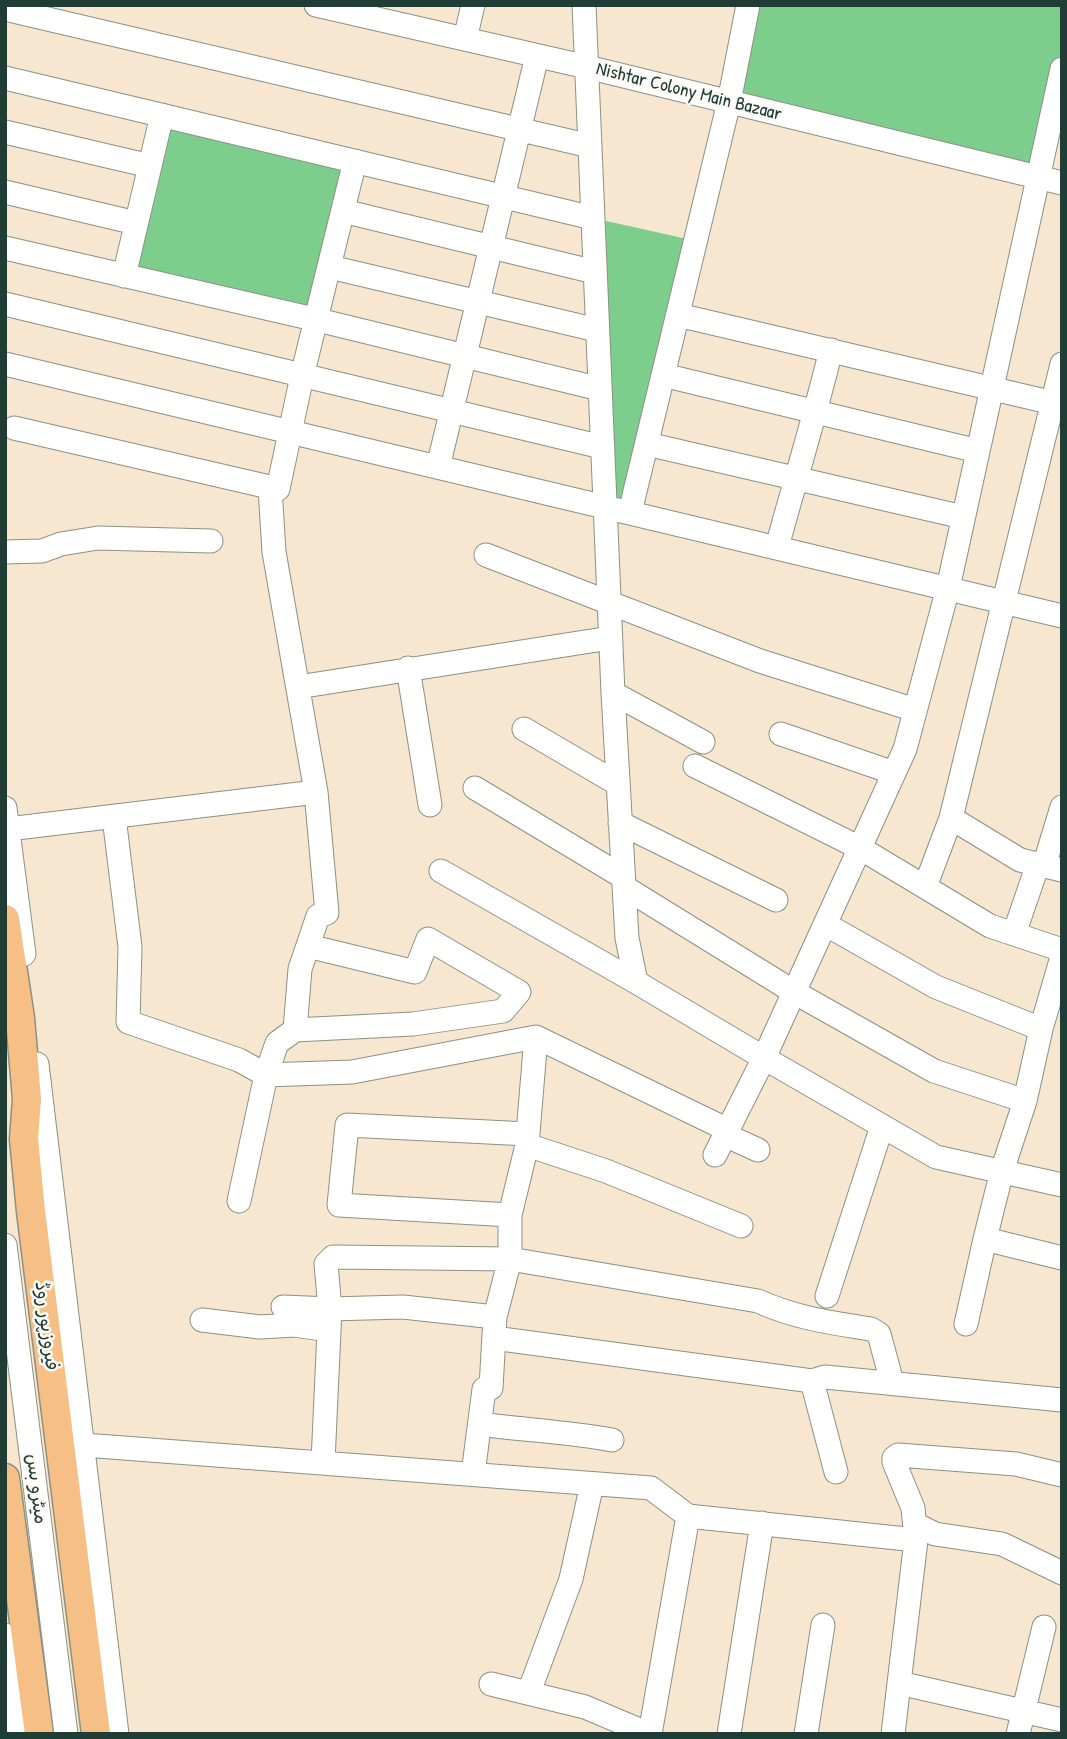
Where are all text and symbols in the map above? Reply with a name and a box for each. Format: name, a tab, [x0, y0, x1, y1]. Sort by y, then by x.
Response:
street label: Nishtar Colony Main Bazaar	[594, 58, 784, 126]
street label: فیروزپور روڈ	[29, 1280, 63, 1372]
street label: میٹرو بس	[20, 1452, 52, 1526]

